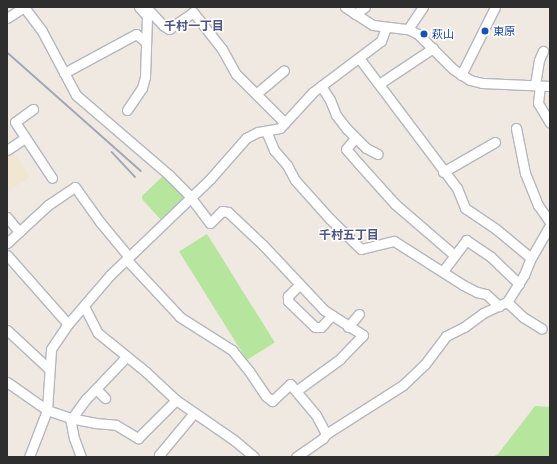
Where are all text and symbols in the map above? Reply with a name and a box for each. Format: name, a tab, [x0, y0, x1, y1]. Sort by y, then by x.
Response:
district label: 千村一丁目	[164, 20, 224, 34]
place label: 東原	[493, 24, 515, 38]
marker: 東原	[480, 26, 490, 36]
place label: 萩山	[432, 27, 454, 41]
marker: 萩山	[419, 29, 429, 39]
district label: 千村五丁目	[319, 229, 379, 243]

